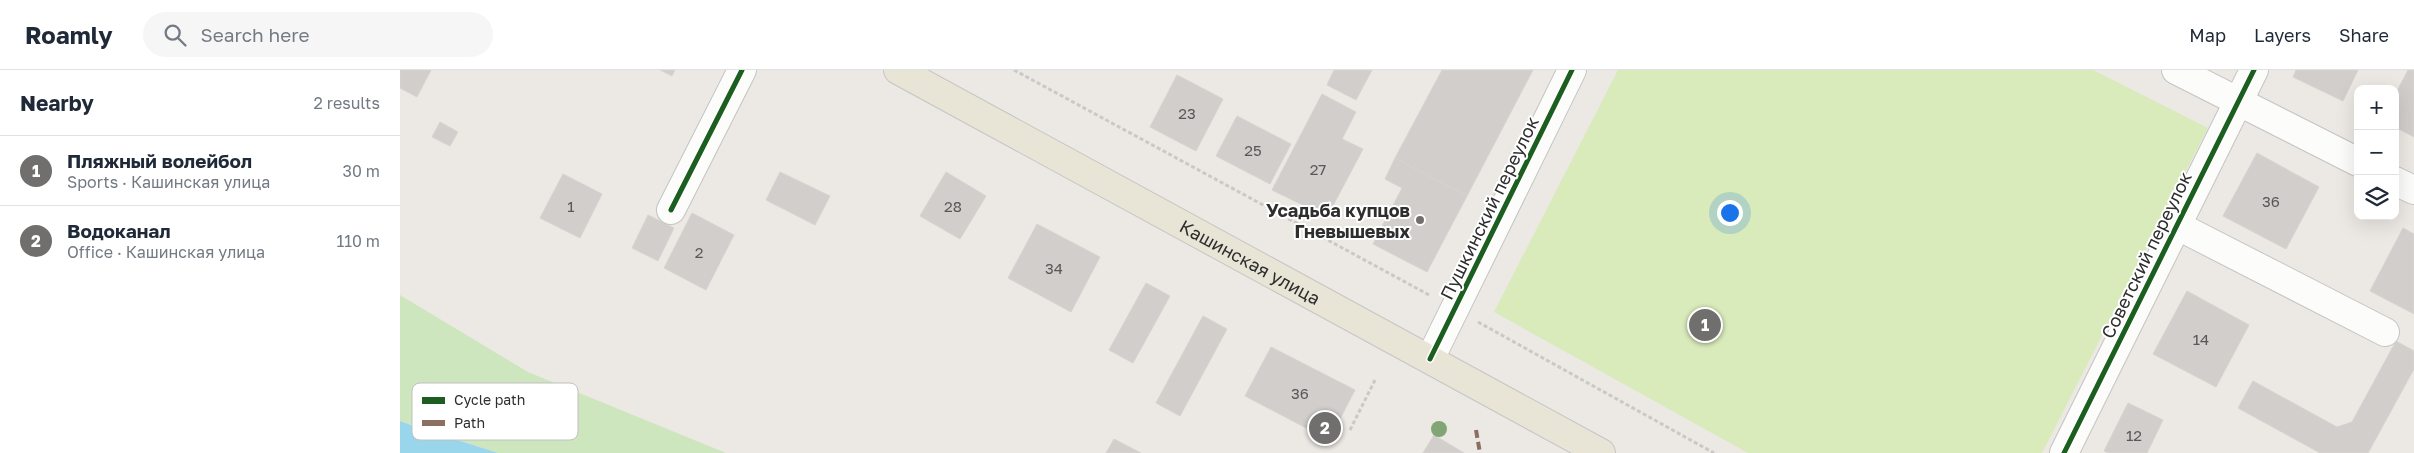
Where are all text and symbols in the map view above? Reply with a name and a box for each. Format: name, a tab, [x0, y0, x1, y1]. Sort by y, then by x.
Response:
search box	[143, 12, 493, 57]
text: Roamly	[25, 20, 113, 49]
icon: search	[161, 21, 189, 49]
text: Search here	[201, 23, 309, 46]
text: Map	[2189, 24, 2226, 46]
text: Layers	[2254, 24, 2311, 46]
text: Share	[2339, 24, 2389, 46]
map controls	[2354, 85, 2399, 220]
button: +	[2354, 85, 2399, 130]
text: Nearby	[20, 90, 94, 116]
text: 2 results	[314, 93, 380, 113]
house number: 23	[1178, 104, 1196, 122]
street label: Пушкинский переулок	[1435, 113, 1543, 303]
button: −	[2354, 130, 2399, 175]
house number: 25	[1244, 141, 1262, 159]
text: Пляжный волейбол	[67, 149, 252, 172]
house number: 27	[1310, 160, 1326, 178]
text: 1	[32, 161, 40, 181]
text: 30 m	[343, 161, 380, 181]
street label: Советский переулок	[2096, 168, 2196, 342]
text: Sports · Кашинская улица	[67, 172, 270, 192]
button: layers	[2354, 175, 2399, 220]
house number: 36	[2262, 192, 2280, 210]
house number: 1	[567, 197, 575, 215]
house number: 28	[944, 197, 962, 215]
place label: Усадьба купцов Гневышевых	[1266, 199, 1411, 242]
your location	[1717, 200, 1743, 226]
marker: Усадьба купцов Гневышевых	[1414, 214, 1426, 226]
street label: Кашинская улица	[1176, 215, 1324, 309]
text: Водоканал	[67, 219, 171, 242]
text: 2	[31, 231, 41, 251]
text: 110 m	[336, 231, 380, 251]
text: Office · Кашинская улица	[67, 242, 265, 262]
house number: 2	[695, 243, 703, 261]
house number: 34	[1045, 259, 1063, 277]
pin: 1	[1689, 306, 1721, 344]
house number: 14	[2193, 330, 2209, 348]
legend	[412, 383, 578, 440]
house number: 36	[1291, 384, 1309, 402]
text: Cycle path	[454, 391, 525, 408]
pin: 2	[1309, 409, 1341, 447]
text: Path	[454, 414, 485, 431]
house number: 12	[2126, 426, 2142, 444]

